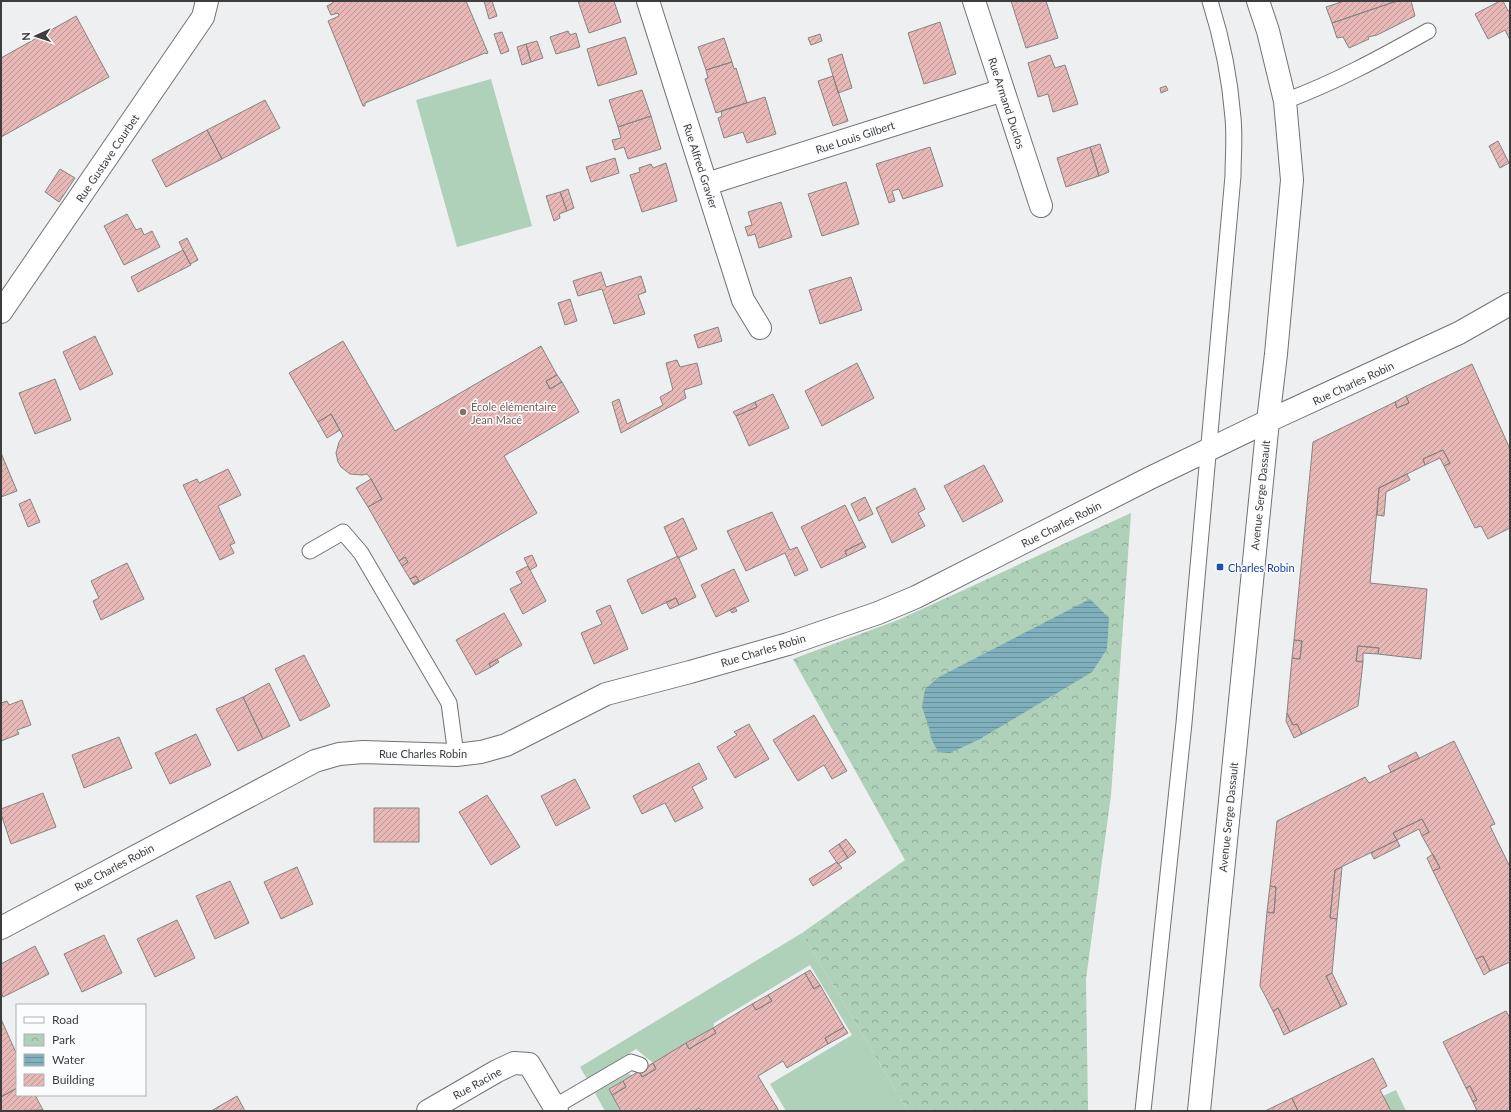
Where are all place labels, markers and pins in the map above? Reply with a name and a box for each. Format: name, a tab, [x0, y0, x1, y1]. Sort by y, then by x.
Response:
place label: École élémentaire Jean Macé	[471, 400, 557, 426]
marker: École élémentaire Jean Macé	[458, 407, 468, 417]
place label: Charles Robin	[1228, 561, 1295, 574]
marker: Charles Robin	[1215, 562, 1225, 572]

